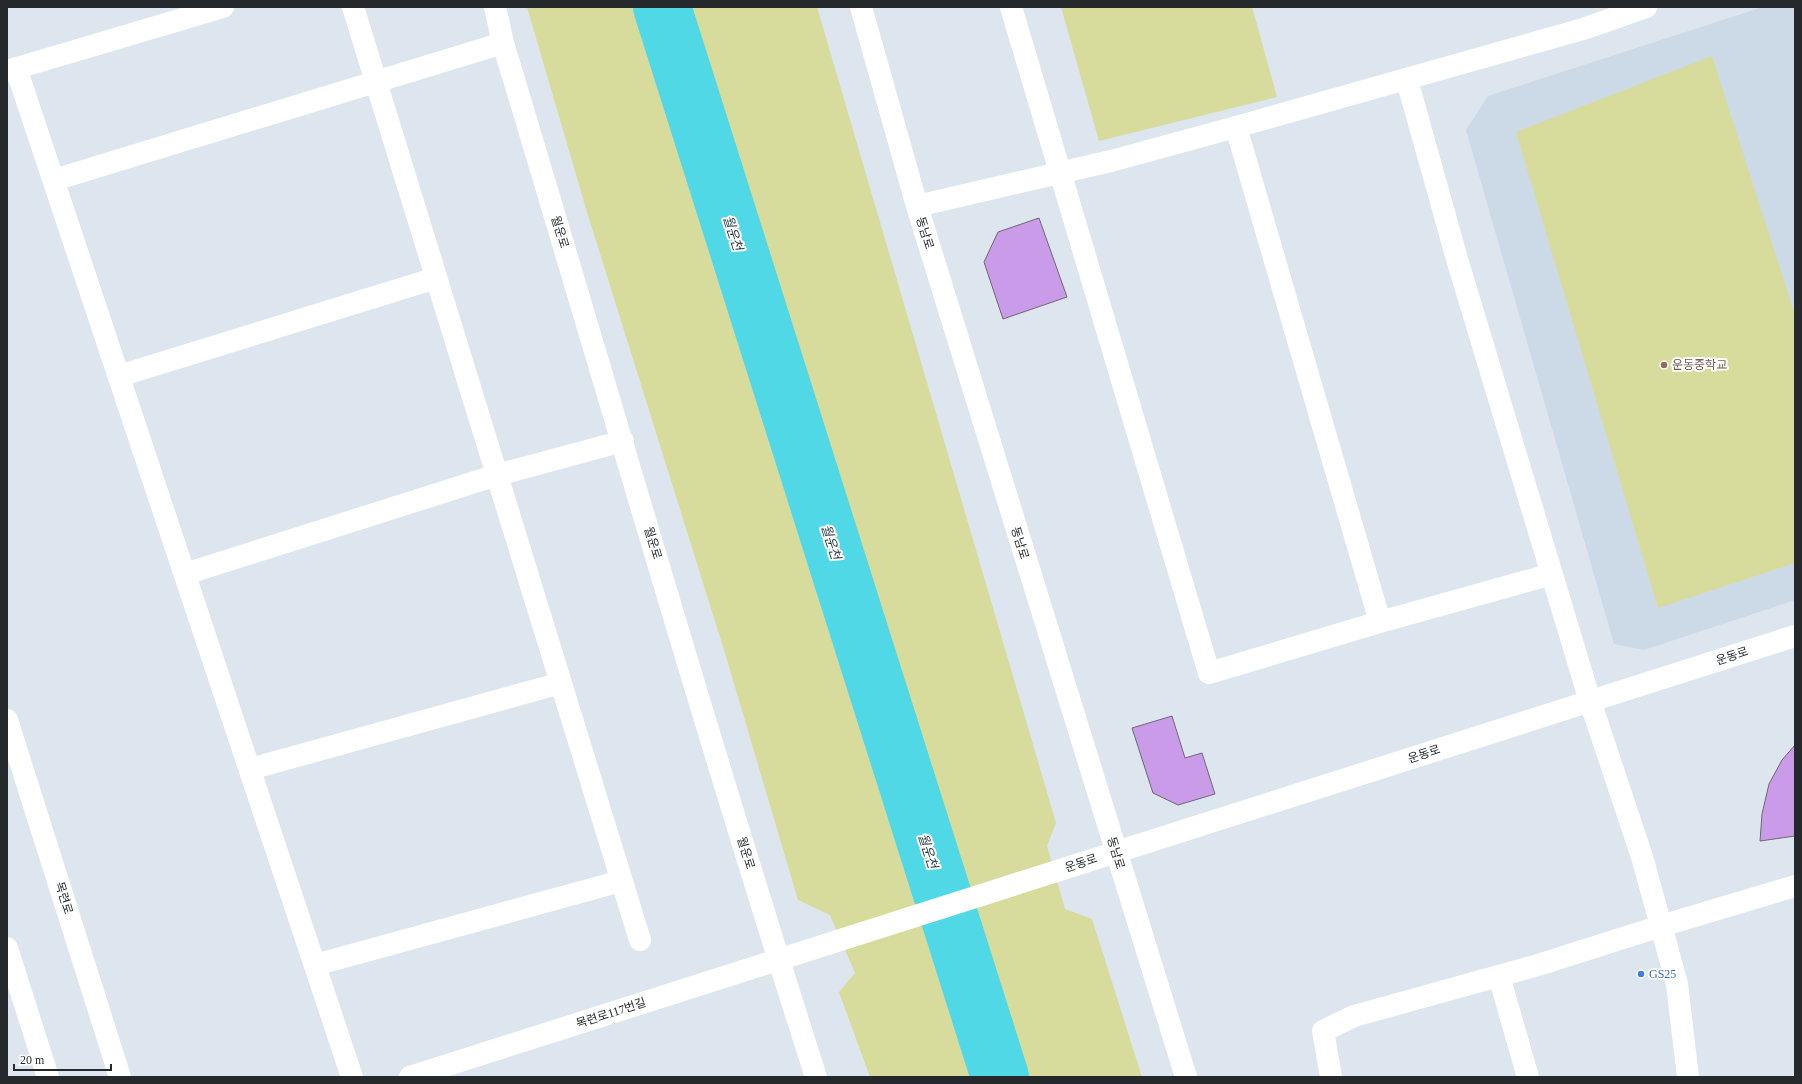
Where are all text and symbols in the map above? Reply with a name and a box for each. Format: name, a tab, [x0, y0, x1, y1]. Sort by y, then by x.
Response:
street label: 월운로	[548, 214, 572, 250]
water label: 월운천	[720, 214, 746, 253]
street label: 동남로	[913, 215, 937, 251]
place label: 운동중학교	[1672, 358, 1727, 372]
marker: 운동중학교	[1659, 360, 1669, 370]
water label: 월운천	[818, 523, 844, 562]
street label: 월운로	[641, 525, 665, 561]
street label: 동남로	[1008, 525, 1032, 561]
street label: 운동로	[1714, 644, 1750, 668]
street label: 운동로	[1406, 742, 1442, 766]
water label: 월운천	[915, 832, 941, 871]
street label: 월운로	[734, 835, 758, 871]
street label: 동남로	[1104, 835, 1128, 871]
street label: 운동로	[1063, 851, 1099, 875]
street label: 목련로	[52, 880, 76, 916]
place label: GS25	[1649, 967, 1676, 981]
marker: GS25	[1636, 969, 1646, 979]
street label: 목련로117번길	[574, 995, 648, 1031]
scale bar	[14, 1046, 111, 1072]
text: 20 m	[20, 1053, 45, 1067]

